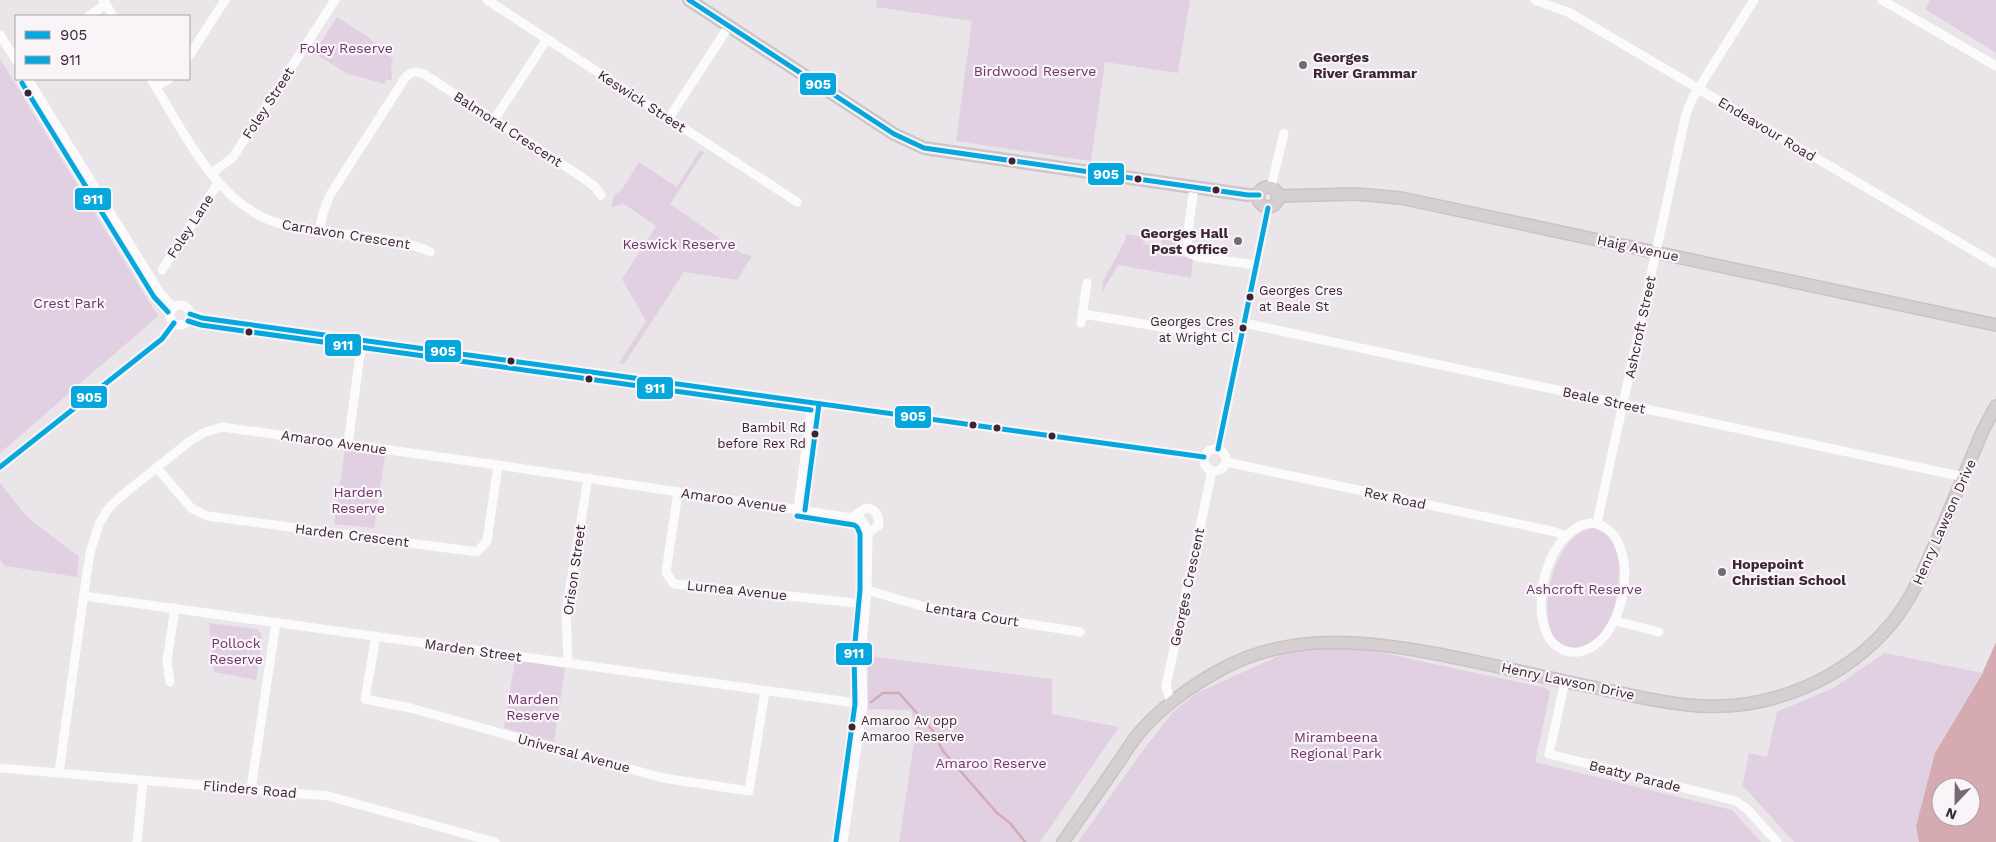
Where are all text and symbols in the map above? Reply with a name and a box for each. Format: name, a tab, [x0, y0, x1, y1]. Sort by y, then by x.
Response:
legend	[15, 15, 190, 80]
text: 905	[60, 26, 87, 44]
park label: Foley Reserve	[299, 40, 393, 56]
place label: Georges River Grammar	[1313, 49, 1417, 81]
text: 911	[60, 51, 81, 69]
marker: Georges River Grammar	[1297, 59, 1309, 71]
park label: Birdwood Reserve	[974, 63, 1096, 79]
street label: Foley Street	[239, 64, 297, 142]
street label: Keswick Street	[595, 67, 689, 135]
line badge: 905	[799, 72, 837, 96]
text: 905	[805, 76, 831, 92]
unlabelled marker	[23, 88, 33, 98]
street label: Balmoral Crescent	[451, 88, 565, 170]
street label: Endeavour Road	[1715, 94, 1819, 164]
unlabelled marker	[1007, 156, 1017, 166]
line badge: 905	[1087, 162, 1125, 186]
text: 905	[1093, 166, 1119, 182]
unlabelled marker	[1133, 174, 1143, 184]
unlabelled marker	[1211, 185, 1221, 195]
line badge: 911	[74, 187, 112, 211]
text: 911	[83, 191, 103, 207]
street label: Foley Lane	[163, 191, 217, 261]
street label: Carnavon Crescent	[281, 216, 411, 252]
place label: Georges Hall Post Office	[1140, 225, 1228, 257]
street label: Haig Avenue	[1596, 232, 1680, 264]
marker: Georges Hall Post Office	[1232, 235, 1244, 247]
park label: Keswick Reserve	[623, 236, 735, 252]
street label: Ashcroft Street	[1621, 274, 1659, 380]
place label: Georges Cres at Beale St	[1259, 283, 1343, 314]
marker: Georges Cres at Beale St	[1245, 292, 1255, 302]
park label: Crest Park	[33, 295, 105, 311]
place label: Georges Cres at Wright Cl	[1150, 314, 1234, 345]
marker: Georges Cres at Wright Cl	[1238, 323, 1248, 333]
unlabelled marker	[244, 327, 254, 337]
line badge: 911	[324, 333, 362, 357]
text: 911	[333, 337, 353, 353]
line badge: 905	[424, 339, 462, 363]
text: 905	[430, 343, 456, 359]
unlabelled marker	[506, 356, 516, 366]
unlabelled marker	[584, 374, 594, 384]
line badge: 911	[636, 376, 674, 400]
text: 911	[645, 380, 665, 396]
street label: Beale Street	[1561, 383, 1647, 417]
line badge: 905	[70, 385, 108, 409]
text: 905	[76, 389, 102, 405]
line badge: 905	[894, 405, 932, 429]
text: 905	[900, 408, 926, 424]
place label: Bambil Rd before Rex Rd	[717, 420, 806, 451]
unlabelled marker	[968, 420, 978, 430]
unlabelled marker	[992, 423, 1002, 433]
street label: Amaroo Avenue	[280, 427, 388, 457]
marker: Bambil Rd before Rex Rd	[810, 429, 820, 439]
unlabelled marker	[1047, 431, 1057, 441]
street label: Henry Lawson Drive	[1909, 457, 1979, 587]
park label: Harden Reserve	[331, 484, 385, 516]
street label: Rex Road	[1363, 484, 1427, 512]
street label: Amaroo Avenue	[680, 485, 788, 515]
street label: Harden Crescent	[294, 520, 410, 550]
street label: Orison Street	[560, 524, 588, 616]
street label: Georges Crescent	[1167, 526, 1207, 648]
place label: Hopepoint Christian School	[1732, 556, 1846, 588]
marker: Hopepoint Christian School	[1716, 566, 1728, 578]
street label: Lurnea Avenue	[686, 577, 788, 603]
park label: Ashcroft Reserve	[1526, 581, 1642, 597]
street label: Lentara Court	[924, 599, 1020, 629]
park label: Pollock Reserve	[209, 635, 263, 667]
street label: Marden Street	[423, 635, 523, 665]
line badge: 911	[835, 642, 873, 666]
text: 911	[844, 645, 864, 661]
street label: Henry Lawson Drive	[1500, 659, 1636, 703]
park label: Marden Reserve	[506, 691, 560, 723]
place label: Amaroo Av opp Amaroo Reserve	[861, 713, 964, 744]
marker: Amaroo Av opp Amaroo Reserve	[847, 722, 857, 732]
park label: Mirambeena Regional Park	[1290, 729, 1382, 761]
street label: Universal Avenue	[516, 730, 632, 776]
park label: Amaroo Reserve	[935, 755, 1047, 771]
street label: Beatty Parade	[1587, 757, 1683, 795]
street label: Flinders Road	[203, 777, 297, 801]
north arrow	[1931, 777, 1981, 827]
text: N	[1943, 805, 1959, 823]

